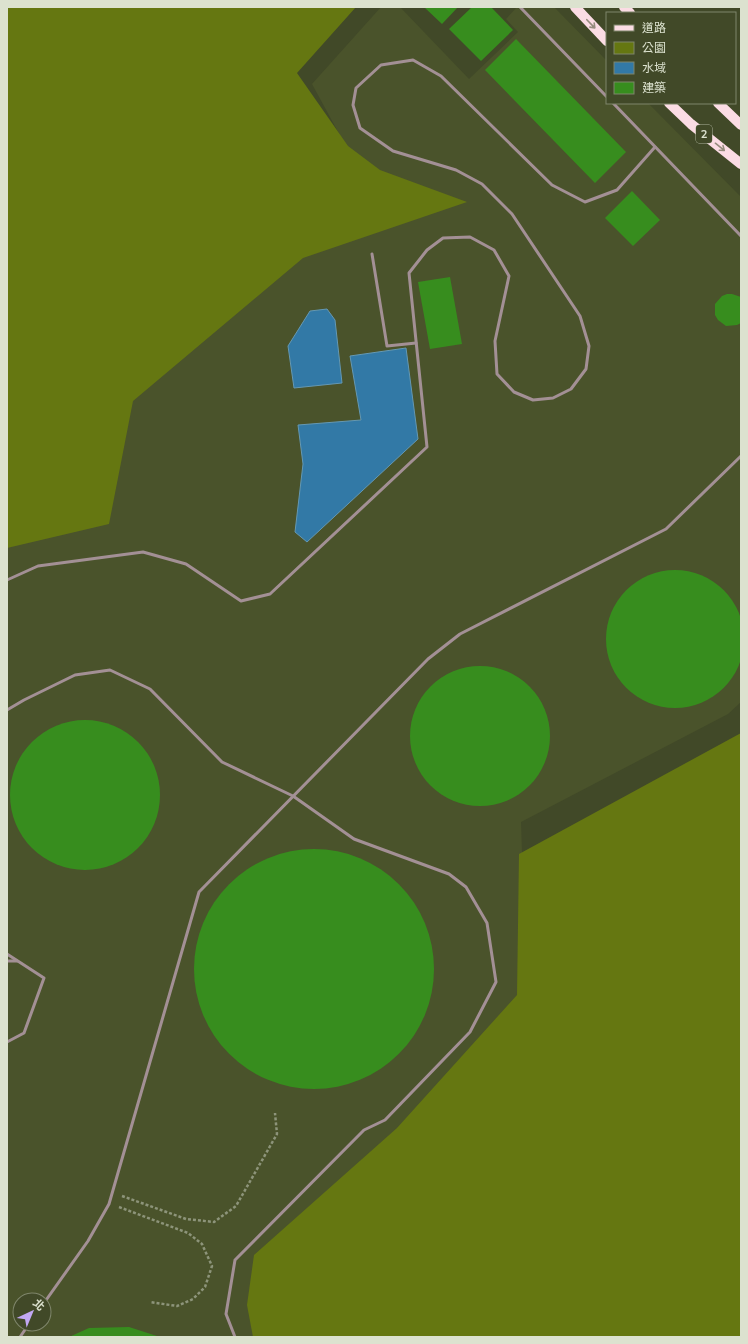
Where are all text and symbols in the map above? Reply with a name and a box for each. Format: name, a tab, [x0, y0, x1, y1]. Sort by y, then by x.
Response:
legend	[606, 12, 736, 104]
one-way arrow	[586, 19, 596, 29]
text: 道路	[642, 20, 666, 35]
text: 公園	[642, 40, 666, 55]
text: 水域	[642, 60, 666, 75]
text: 建築	[642, 80, 666, 95]
road number: 2	[696, 125, 712, 143]
one-way arrow	[714, 142, 725, 151]
north arrow	[12, 1292, 52, 1332]
text: 北	[30, 1296, 48, 1314]

